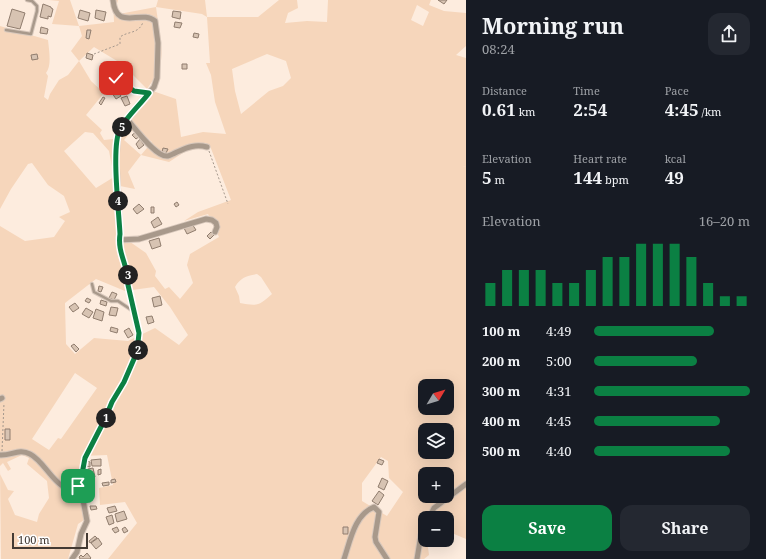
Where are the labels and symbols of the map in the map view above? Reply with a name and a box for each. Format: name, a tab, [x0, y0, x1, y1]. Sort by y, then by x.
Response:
pin	[99, 61, 133, 95]
pin: 5	[112, 117, 132, 137]
pin: 4	[108, 191, 128, 211]
pin: 3	[118, 265, 138, 285]
pin: 2	[128, 340, 148, 360]
north arrow	[418, 379, 454, 415]
pin: 1	[96, 408, 116, 428]
pin	[61, 469, 95, 503]
scale bar	[12, 531, 88, 550]

